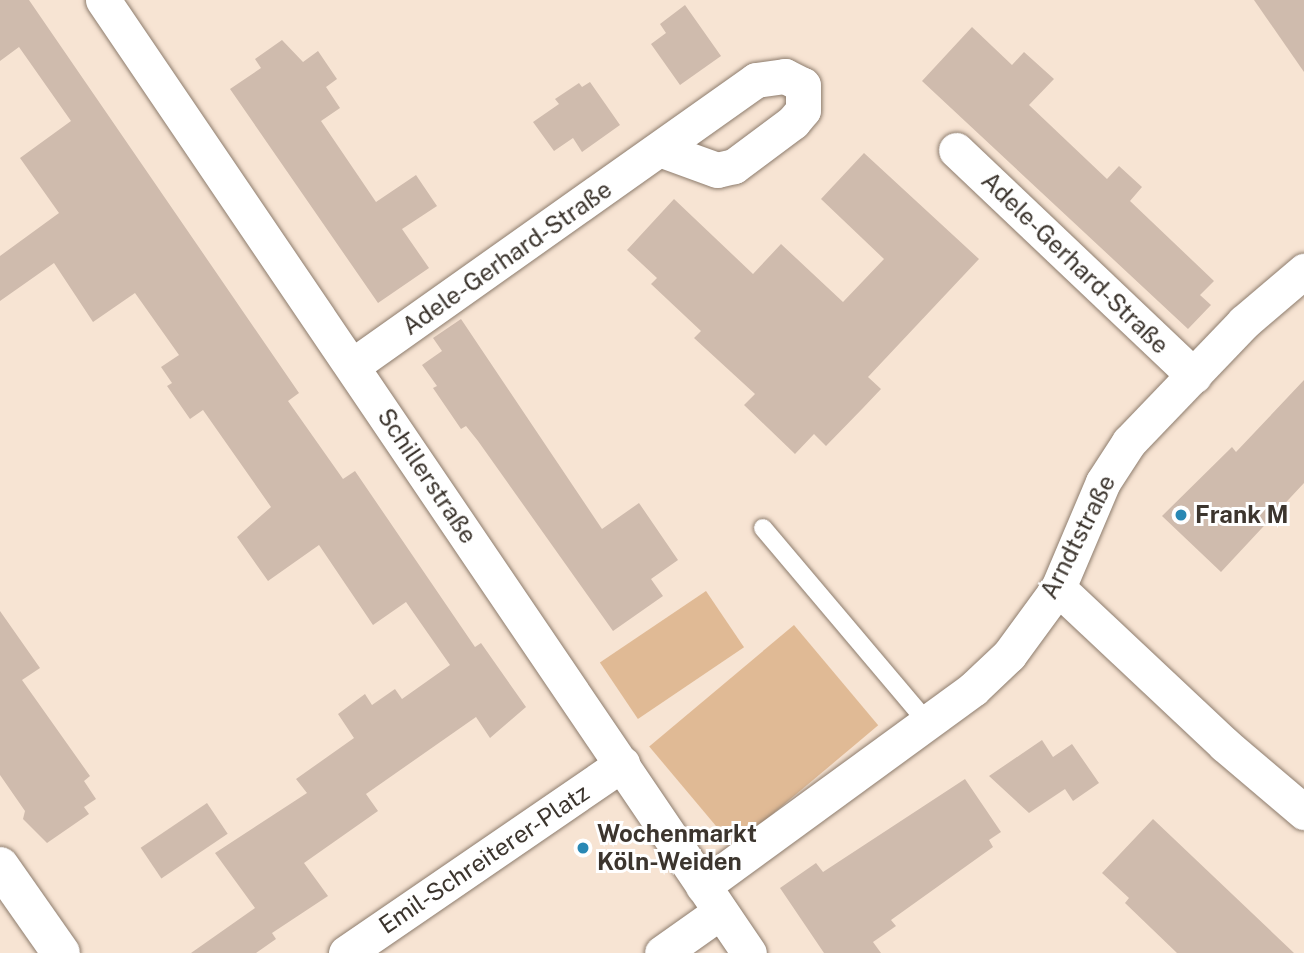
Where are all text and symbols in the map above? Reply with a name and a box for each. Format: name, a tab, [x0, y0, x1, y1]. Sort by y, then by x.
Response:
street label: Adele-Gerhard-Straße	[976, 166, 1174, 360]
street label: Adele-Gerhard-Straße	[397, 175, 617, 341]
street label: Schillerstraße	[371, 403, 483, 549]
street label: Arndtstraße	[1035, 470, 1121, 604]
place label: Frank M	[1195, 501, 1289, 529]
marker: Frank M	[1173, 507, 1189, 523]
street label: Emil-Schreiterer-Platz	[374, 778, 594, 940]
place label: Wochenmarkt Köln-Weiden	[597, 820, 757, 876]
marker: Wochenmarkt Köln-Weiden	[575, 840, 591, 856]

